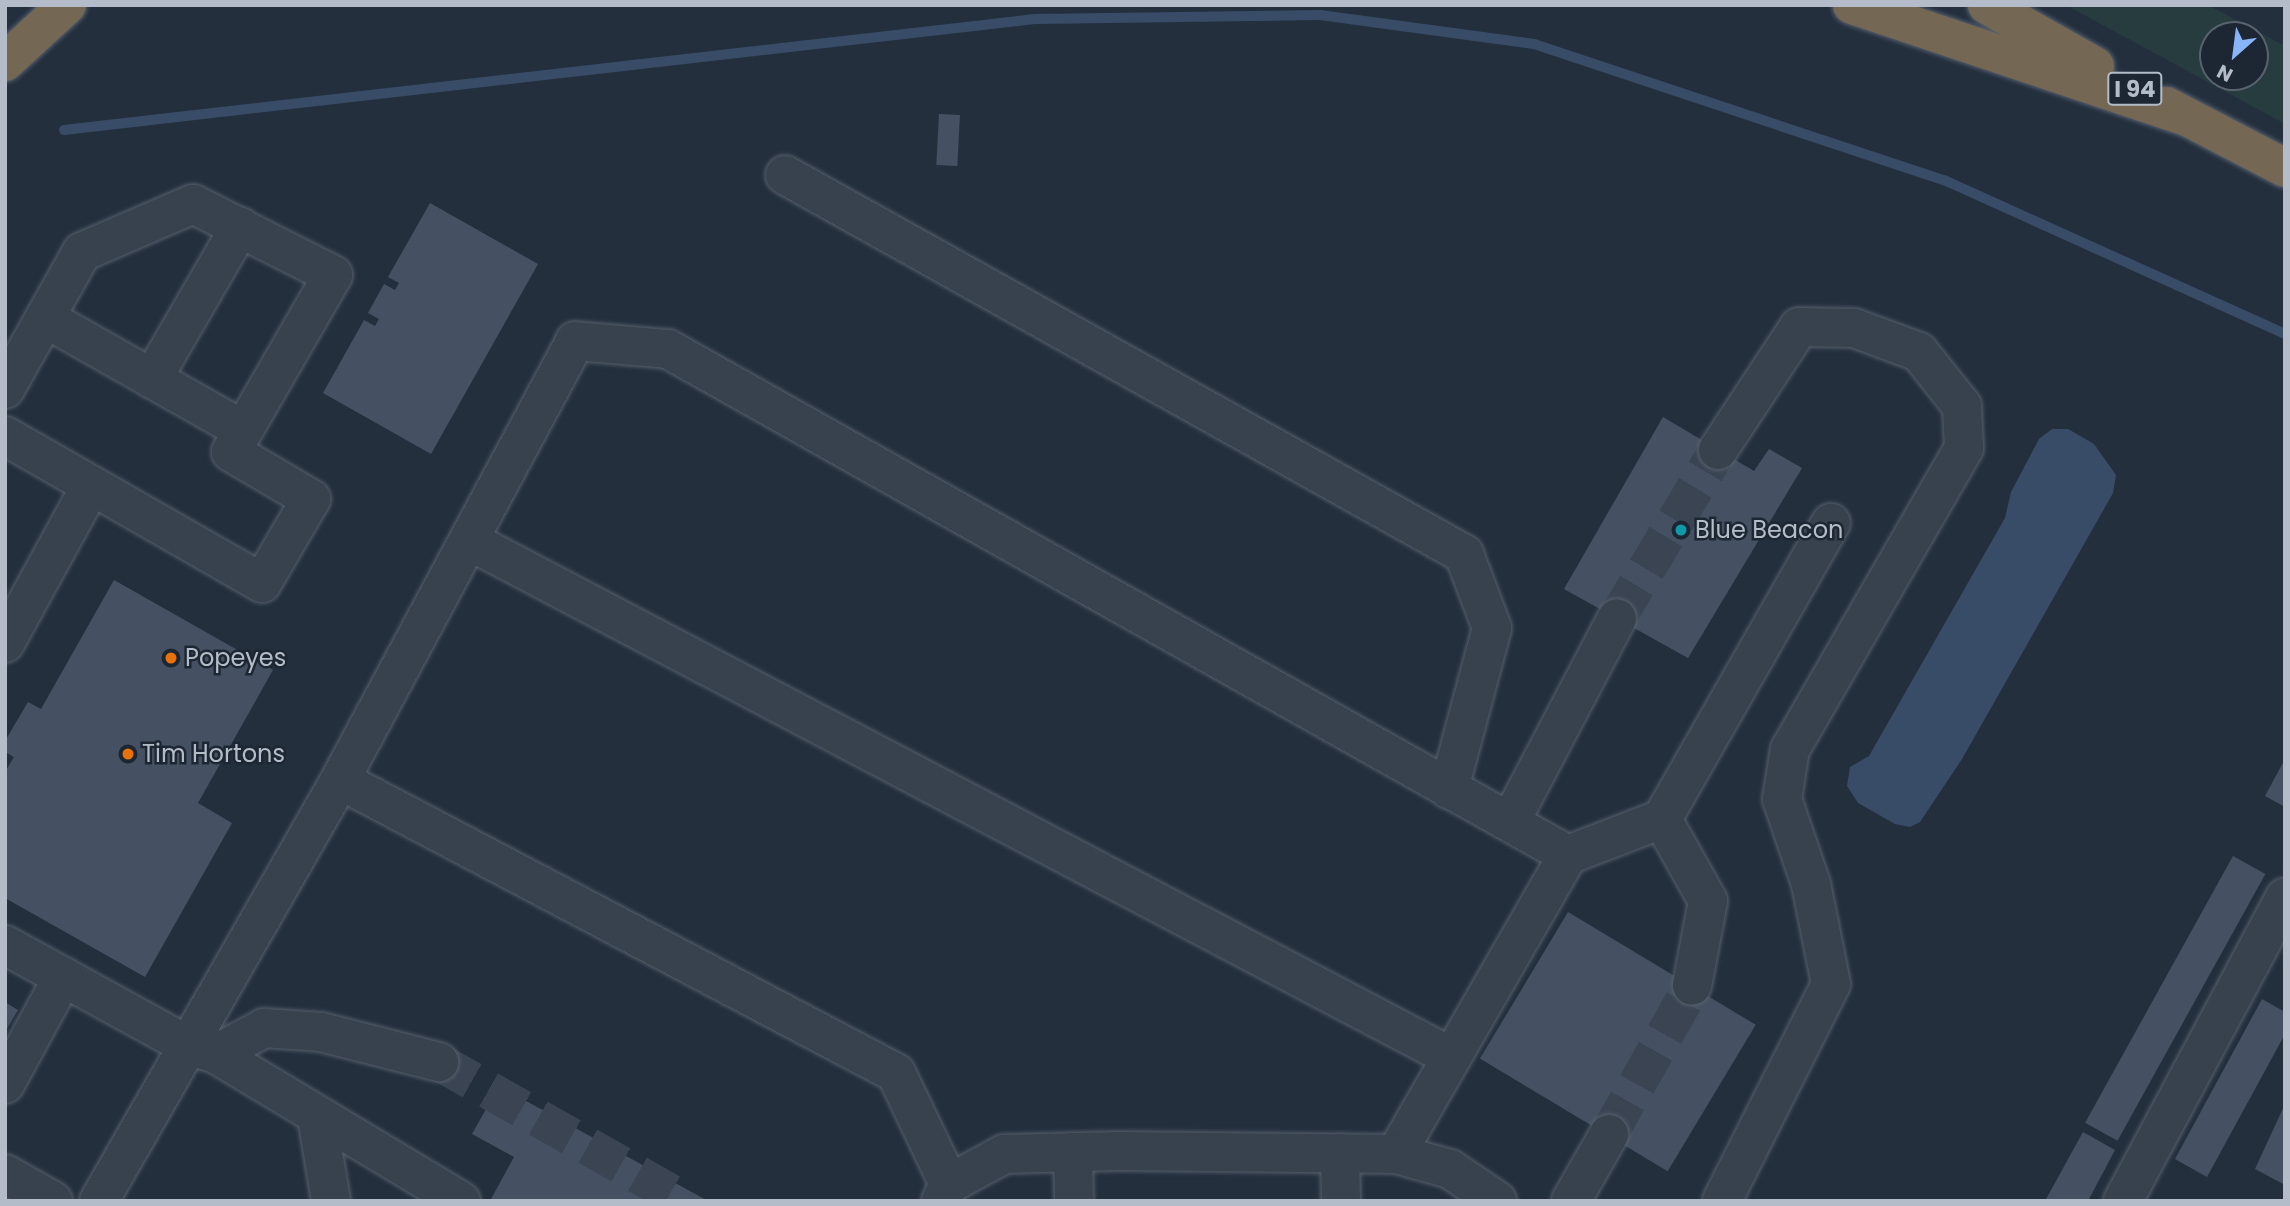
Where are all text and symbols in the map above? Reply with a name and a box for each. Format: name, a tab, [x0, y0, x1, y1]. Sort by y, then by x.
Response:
north arrow	[2199, 21, 2269, 91]
text: N	[2212, 58, 2238, 88]
road number: I 94	[2107, 69, 2163, 108]
place label: Blue Beacon	[1695, 516, 1843, 544]
marker: Blue Beacon	[1673, 522, 1689, 538]
place label: Popeyes	[185, 644, 286, 672]
marker: Popeyes	[163, 650, 179, 666]
place label: Tim Hortons	[142, 740, 285, 768]
marker: Tim Hortons	[120, 746, 136, 762]

